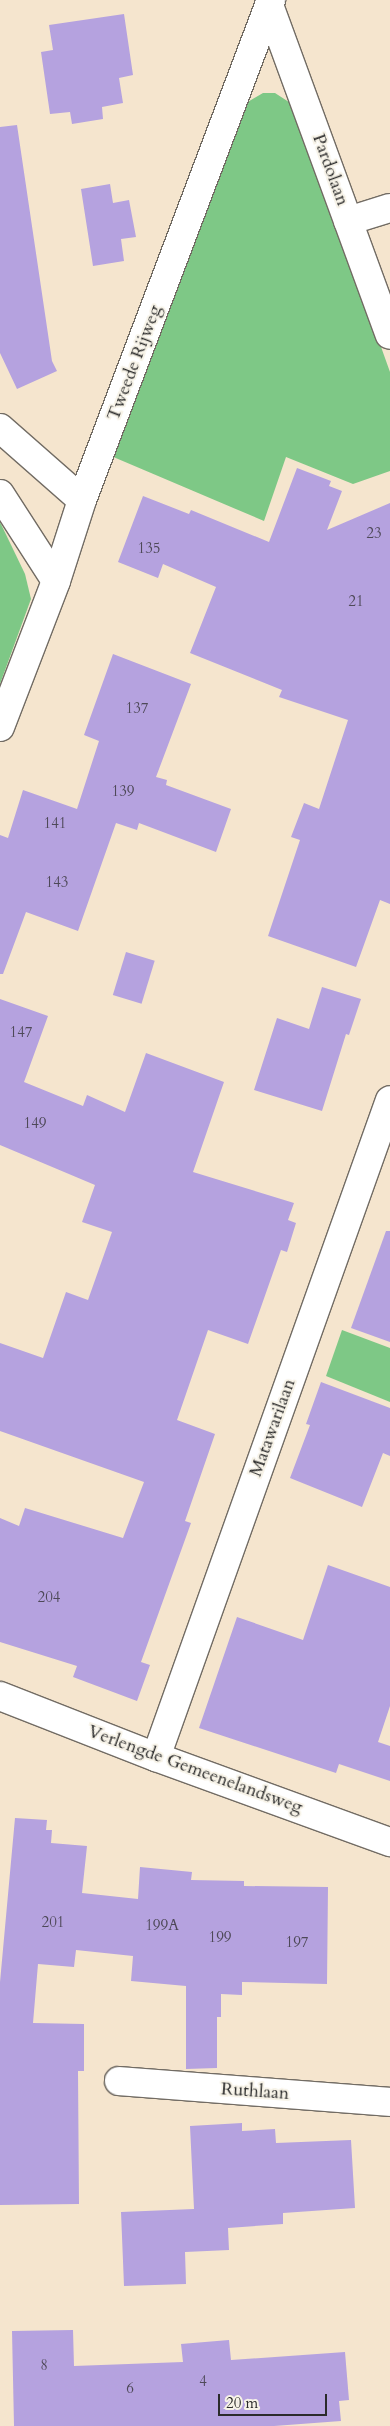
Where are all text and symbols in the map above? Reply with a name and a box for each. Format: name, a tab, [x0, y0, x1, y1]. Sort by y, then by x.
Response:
street label: Pardolaan	[307, 131, 353, 209]
street label: Tweede Rijweg	[103, 302, 167, 424]
house number: 23	[366, 525, 382, 543]
house number: 135	[137, 540, 161, 558]
house number: 21	[348, 593, 364, 611]
house number: 137	[125, 700, 149, 718]
house number: 139	[111, 783, 135, 801]
house number: 141	[43, 815, 67, 833]
house number: 143	[45, 874, 69, 892]
house number: 147	[9, 1024, 33, 1042]
house number: 149	[23, 1115, 47, 1133]
street label: Matawarilaan	[245, 1376, 301, 1480]
house number: 204	[37, 1589, 61, 1607]
street label: Verlengde Gemeenelandsweg	[85, 1721, 305, 1819]
house number: 201	[41, 1914, 65, 1932]
house number: 199A	[145, 1917, 179, 1935]
house number: 199	[208, 1929, 232, 1947]
house number: 197	[285, 1934, 309, 1952]
street label: Ruthlaan	[220, 2079, 290, 2105]
house number: 8	[40, 2357, 48, 2375]
house number: 4	[199, 2373, 207, 2391]
house number: 6	[126, 2380, 134, 2398]
scale bar	[220, 2384, 329, 2416]
text: 20 m	[226, 2393, 258, 2413]

